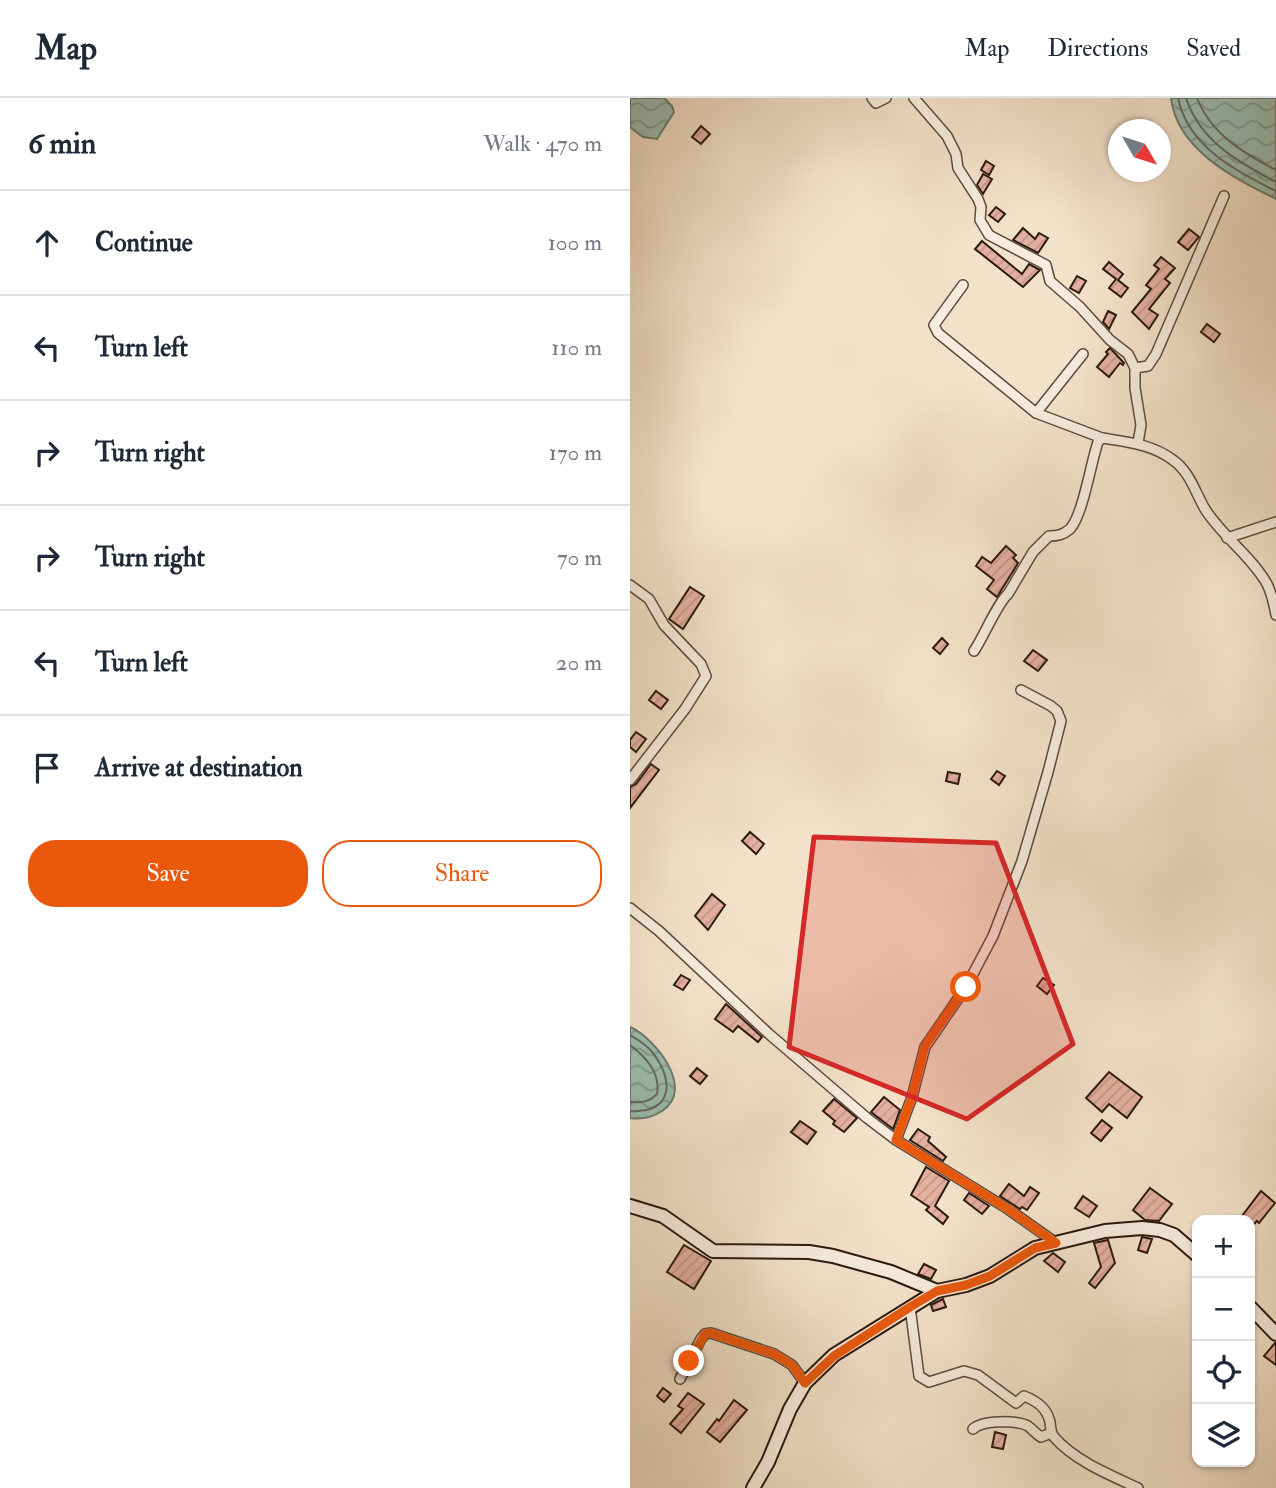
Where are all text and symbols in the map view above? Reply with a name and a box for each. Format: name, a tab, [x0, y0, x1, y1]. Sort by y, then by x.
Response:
text: Map	[35, 28, 97, 69]
text: Map	[964, 33, 1009, 64]
text: Directions	[1047, 33, 1148, 64]
text: Saved	[1186, 33, 1241, 64]
north arrow	[1108, 119, 1171, 182]
text: 6 min	[28, 125, 96, 162]
text: Walk · 470 m	[483, 129, 602, 158]
icon: ahead	[28, 224, 66, 262]
text: Continue	[95, 227, 193, 259]
text: 100 m	[548, 228, 602, 257]
icon: left	[28, 329, 66, 367]
text: Turn left	[95, 332, 188, 364]
text: 110 m	[551, 333, 602, 362]
icon: right	[28, 434, 66, 472]
text: Turn right	[95, 437, 205, 469]
text: 170 m	[549, 438, 602, 467]
icon: right	[28, 539, 66, 577]
text: Turn right	[95, 542, 205, 574]
text: 70 m	[557, 543, 602, 572]
icon: left	[28, 644, 66, 682]
text: Turn left	[95, 647, 188, 679]
text: 20 m	[556, 648, 602, 677]
icon: arrive	[28, 749, 66, 787]
text: Arrive at destination	[95, 752, 303, 784]
button: Save	[28, 840, 308, 907]
button: Share	[322, 840, 602, 907]
route start	[950, 971, 981, 1002]
map controls	[1192, 1215, 1255, 1467]
button: +	[1192, 1215, 1255, 1278]
button: −	[1192, 1278, 1255, 1341]
button: locate	[1192, 1341, 1255, 1404]
route end	[673, 1345, 704, 1376]
button: layers	[1192, 1404, 1255, 1467]

